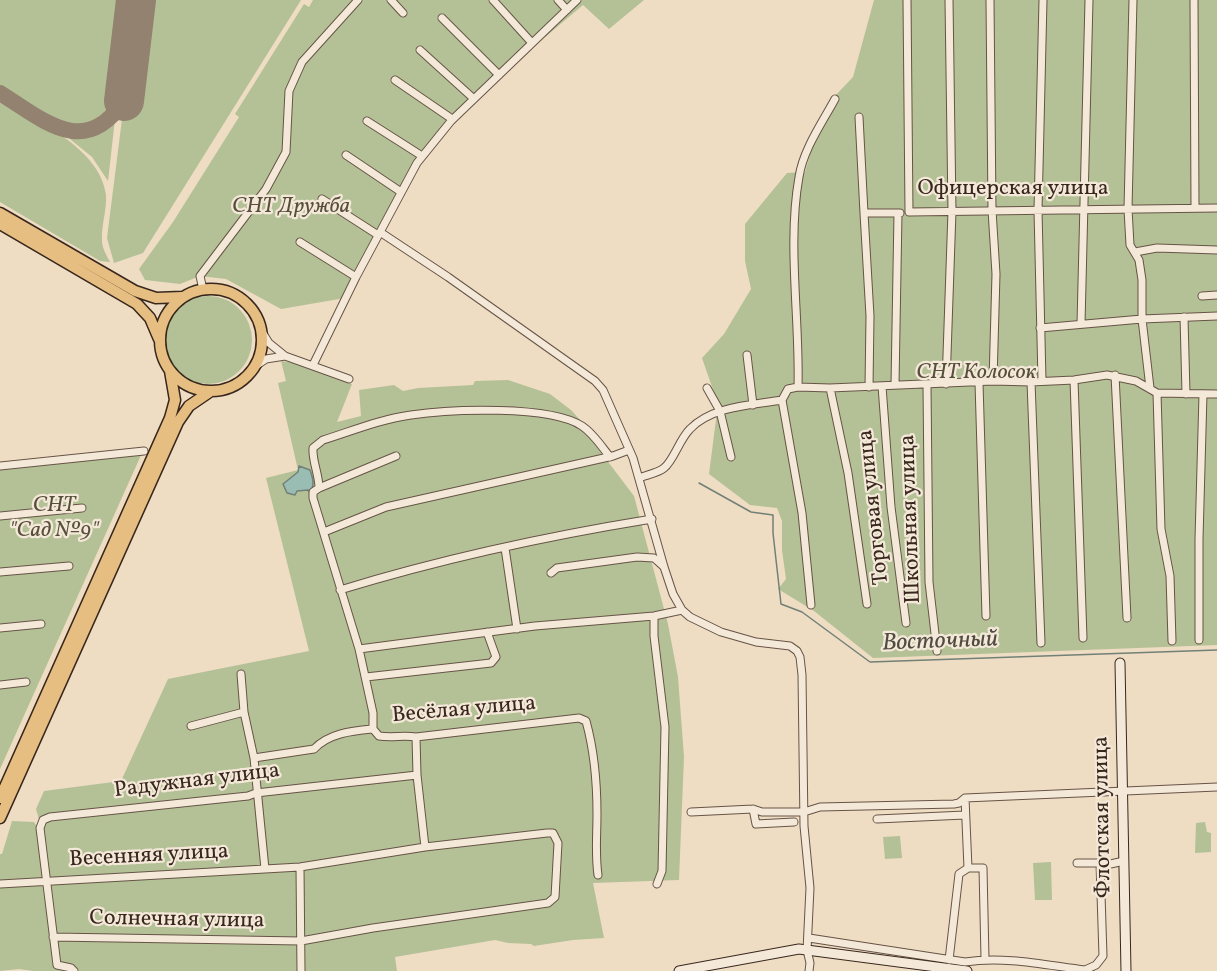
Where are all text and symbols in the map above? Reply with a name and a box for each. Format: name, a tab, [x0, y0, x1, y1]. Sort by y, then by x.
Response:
street label: Офицерская улица	[917, 177, 1109, 203]
park label: СНТ Дружба	[232, 195, 350, 221]
park label: СНТ Колосок	[916, 361, 1036, 387]
street label: Торговая улица	[854, 428, 896, 586]
street label: Школьная улица	[896, 434, 928, 604]
park label: СНТ "Сад №9"	[9, 494, 99, 546]
water label: Восточный	[881, 627, 999, 659]
street label: Весёлая улица	[391, 692, 537, 730]
street label: Флотская улица	[1089, 736, 1119, 898]
street label: Радужная улица	[113, 759, 281, 805]
street label: Весенняя улица	[69, 840, 229, 874]
street label: Солнечная улица	[89, 906, 265, 936]

